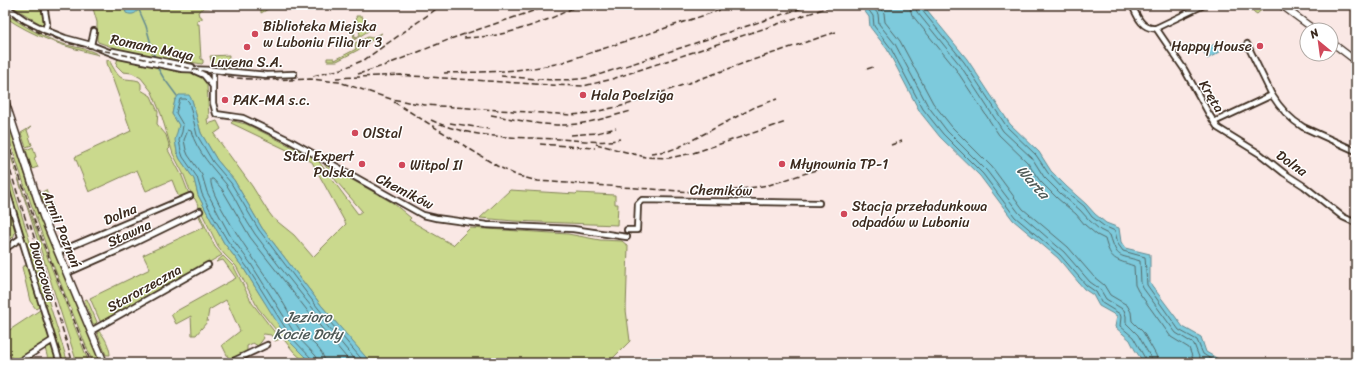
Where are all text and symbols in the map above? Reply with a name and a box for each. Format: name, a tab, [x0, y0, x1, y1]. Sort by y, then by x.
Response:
place label: Biblioteka Miejska w Luboniu Filia nr 3	[263, 14, 382, 55]
north arrow	[1299, 22, 1339, 62]
text: N	[1306, 23, 1323, 44]
street label: Romana Maya	[108, 27, 197, 69]
marker: Biblioteka Miejska w Luboniu Filia nr 3	[250, 29, 260, 39]
place label: Happy House	[1171, 34, 1252, 59]
marker: Happy House	[1255, 41, 1265, 51]
marker: Luvena S.A.	[242, 42, 252, 52]
place label: Luvena S.A.	[211, 50, 283, 75]
street label: Kręta	[1192, 75, 1231, 118]
place label: Hala Poelziga	[591, 83, 674, 108]
place label: PAK-MA s.c.	[233, 88, 310, 113]
marker: Hala Poelziga	[578, 90, 588, 100]
marker: PAK-MA s.c.	[220, 95, 230, 105]
place label: OlStal	[363, 121, 403, 146]
marker: OlStal	[350, 128, 360, 138]
street label: Dolna	[1271, 143, 1314, 184]
place label: Stal Expert Polska	[284, 144, 355, 185]
place label: Młynownia TP-1	[790, 152, 888, 177]
place label: Witpol II	[410, 153, 463, 178]
marker: Stal Expert Polska	[357, 159, 367, 169]
marker: Młynownia TP-1	[777, 159, 787, 169]
water label: Warta	[1010, 159, 1057, 207]
marker: Witpol II	[397, 160, 407, 170]
street label: Chemików	[371, 166, 438, 217]
street label: Chemików	[690, 177, 753, 204]
street label: Armii Poznań	[34, 186, 89, 272]
place label: Stacja przeładunkowa odpadów w Luboniu	[852, 194, 987, 235]
street label: Dolna	[100, 196, 142, 233]
marker: Stacja przeładunkowa odpadów w Luboniu	[839, 209, 849, 219]
street label: Stawna	[103, 212, 156, 255]
street label: Dworcowa	[22, 238, 63, 304]
street label: Starorzeczna	[102, 258, 186, 319]
water label: Jezioro Kocie Doły	[274, 304, 345, 347]

